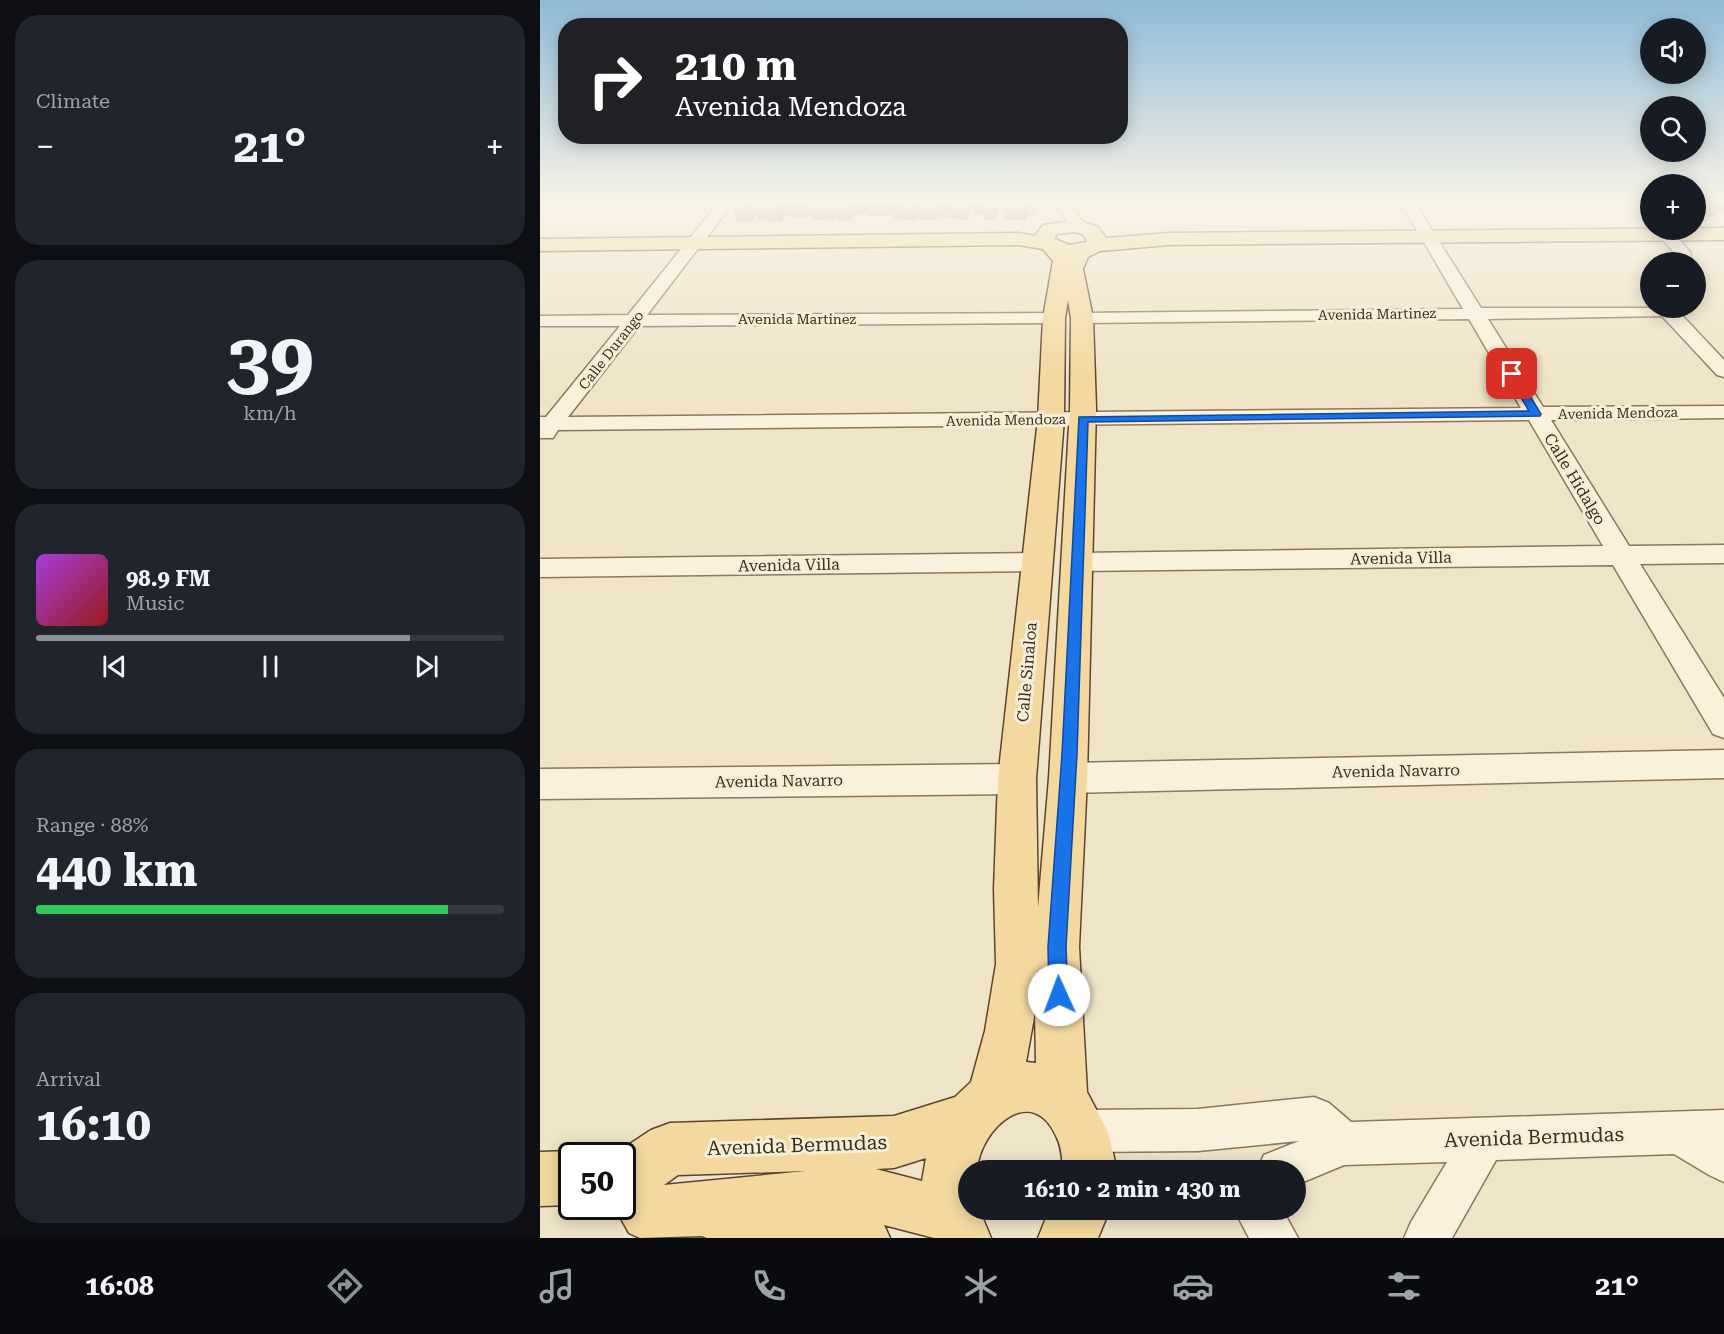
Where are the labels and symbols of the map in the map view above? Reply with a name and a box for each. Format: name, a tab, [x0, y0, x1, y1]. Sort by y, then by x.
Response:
street label: Avenida Martinez	[1318, 305, 1437, 323]
street label: Calle Durango	[575, 307, 647, 393]
street label: Avenida Martinez	[738, 311, 856, 327]
pin	[1486, 348, 1537, 399]
street label: Avenida Mendoza	[1558, 404, 1679, 422]
street label: Avenida Mendoza	[946, 411, 1067, 429]
street label: Calle Hidalgo	[1540, 430, 1610, 528]
street label: Avenida Villa	[1350, 548, 1452, 568]
street label: Avenida Villa	[738, 555, 840, 575]
street label: Calle Sinaloa	[1013, 621, 1041, 723]
street label: Avenida Navarro	[1332, 760, 1460, 782]
street label: Avenida Navarro	[715, 770, 843, 792]
position arrow	[1027, 963, 1091, 1027]
street label: Avenida Bermudas	[1444, 1122, 1624, 1152]
street label: Avenida Bermudas	[707, 1130, 887, 1160]
speed limit sign: 50	[558, 1142, 636, 1220]

